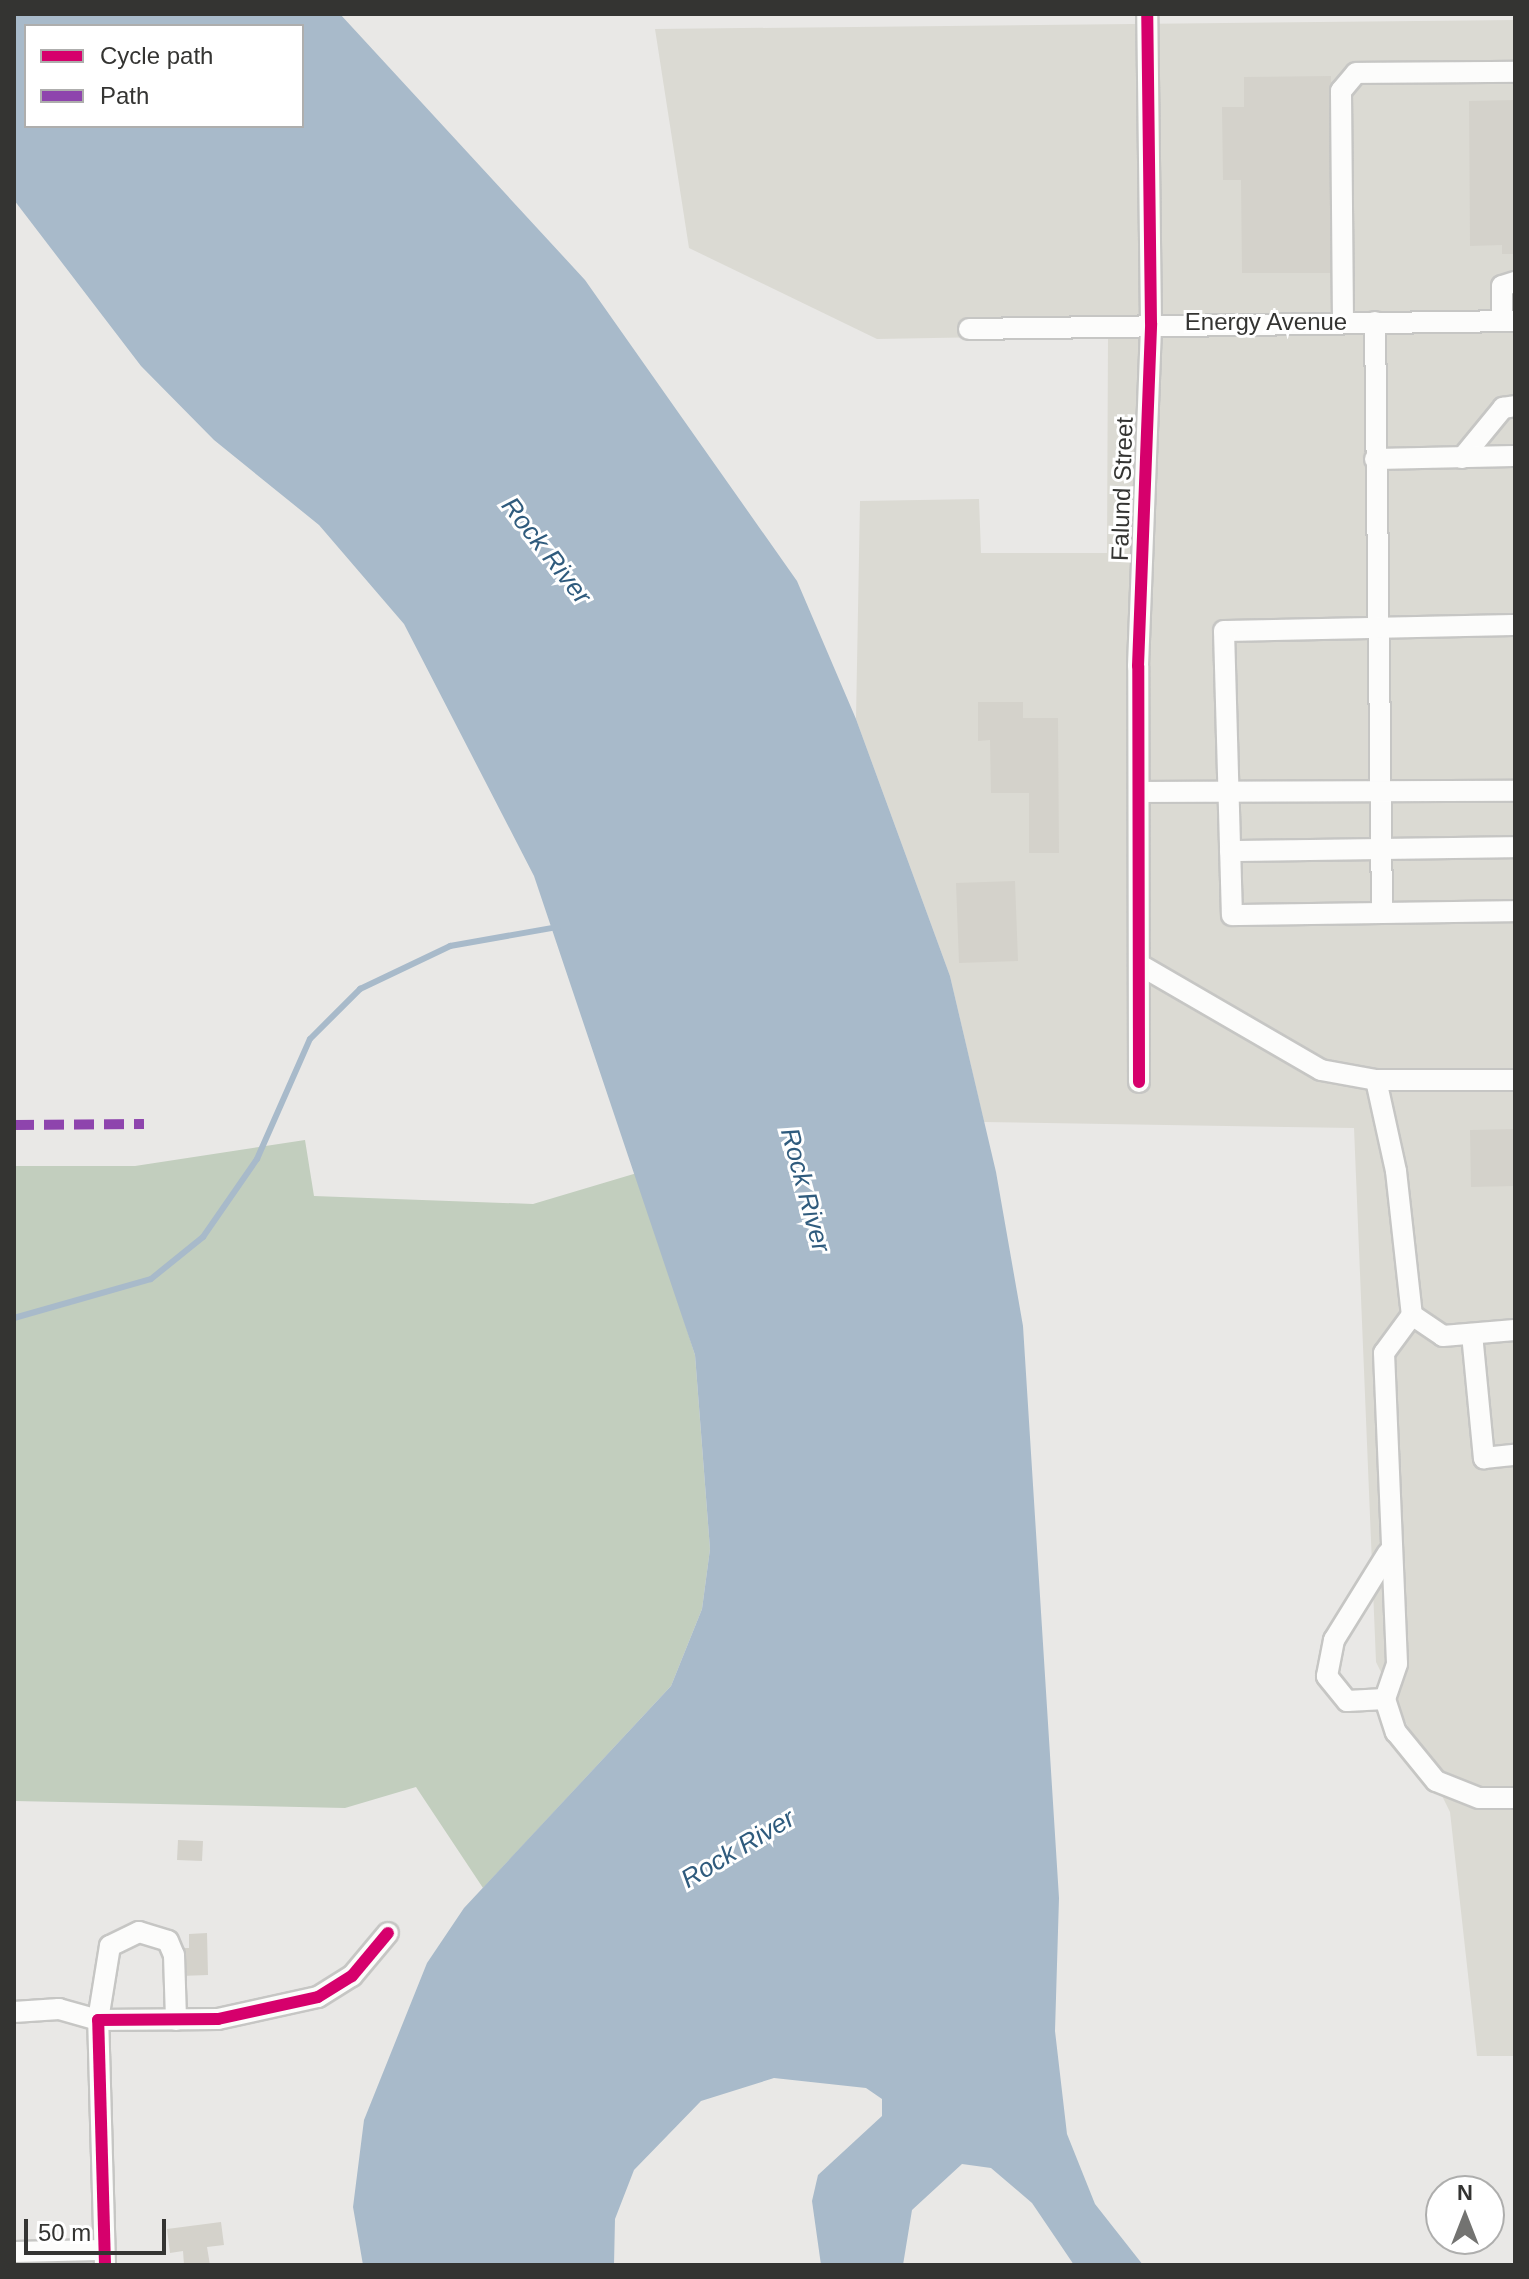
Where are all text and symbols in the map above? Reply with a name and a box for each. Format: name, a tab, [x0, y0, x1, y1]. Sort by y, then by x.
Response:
legend	[24, 24, 304, 128]
text: Cycle path	[100, 42, 213, 69]
text: Path	[100, 82, 149, 109]
street label: Energy Avenue	[1184, 308, 1348, 336]
street label: Falund Street	[1105, 417, 1139, 561]
water label: Rock River	[495, 491, 597, 611]
water label: Rock River	[773, 1125, 837, 1255]
water label: Rock River	[675, 1803, 801, 1895]
north arrow	[1425, 2175, 1505, 2255]
text: N	[1457, 2180, 1473, 2205]
scale bar	[28, 2203, 170, 2253]
text: 50 m	[38, 2219, 91, 2246]

